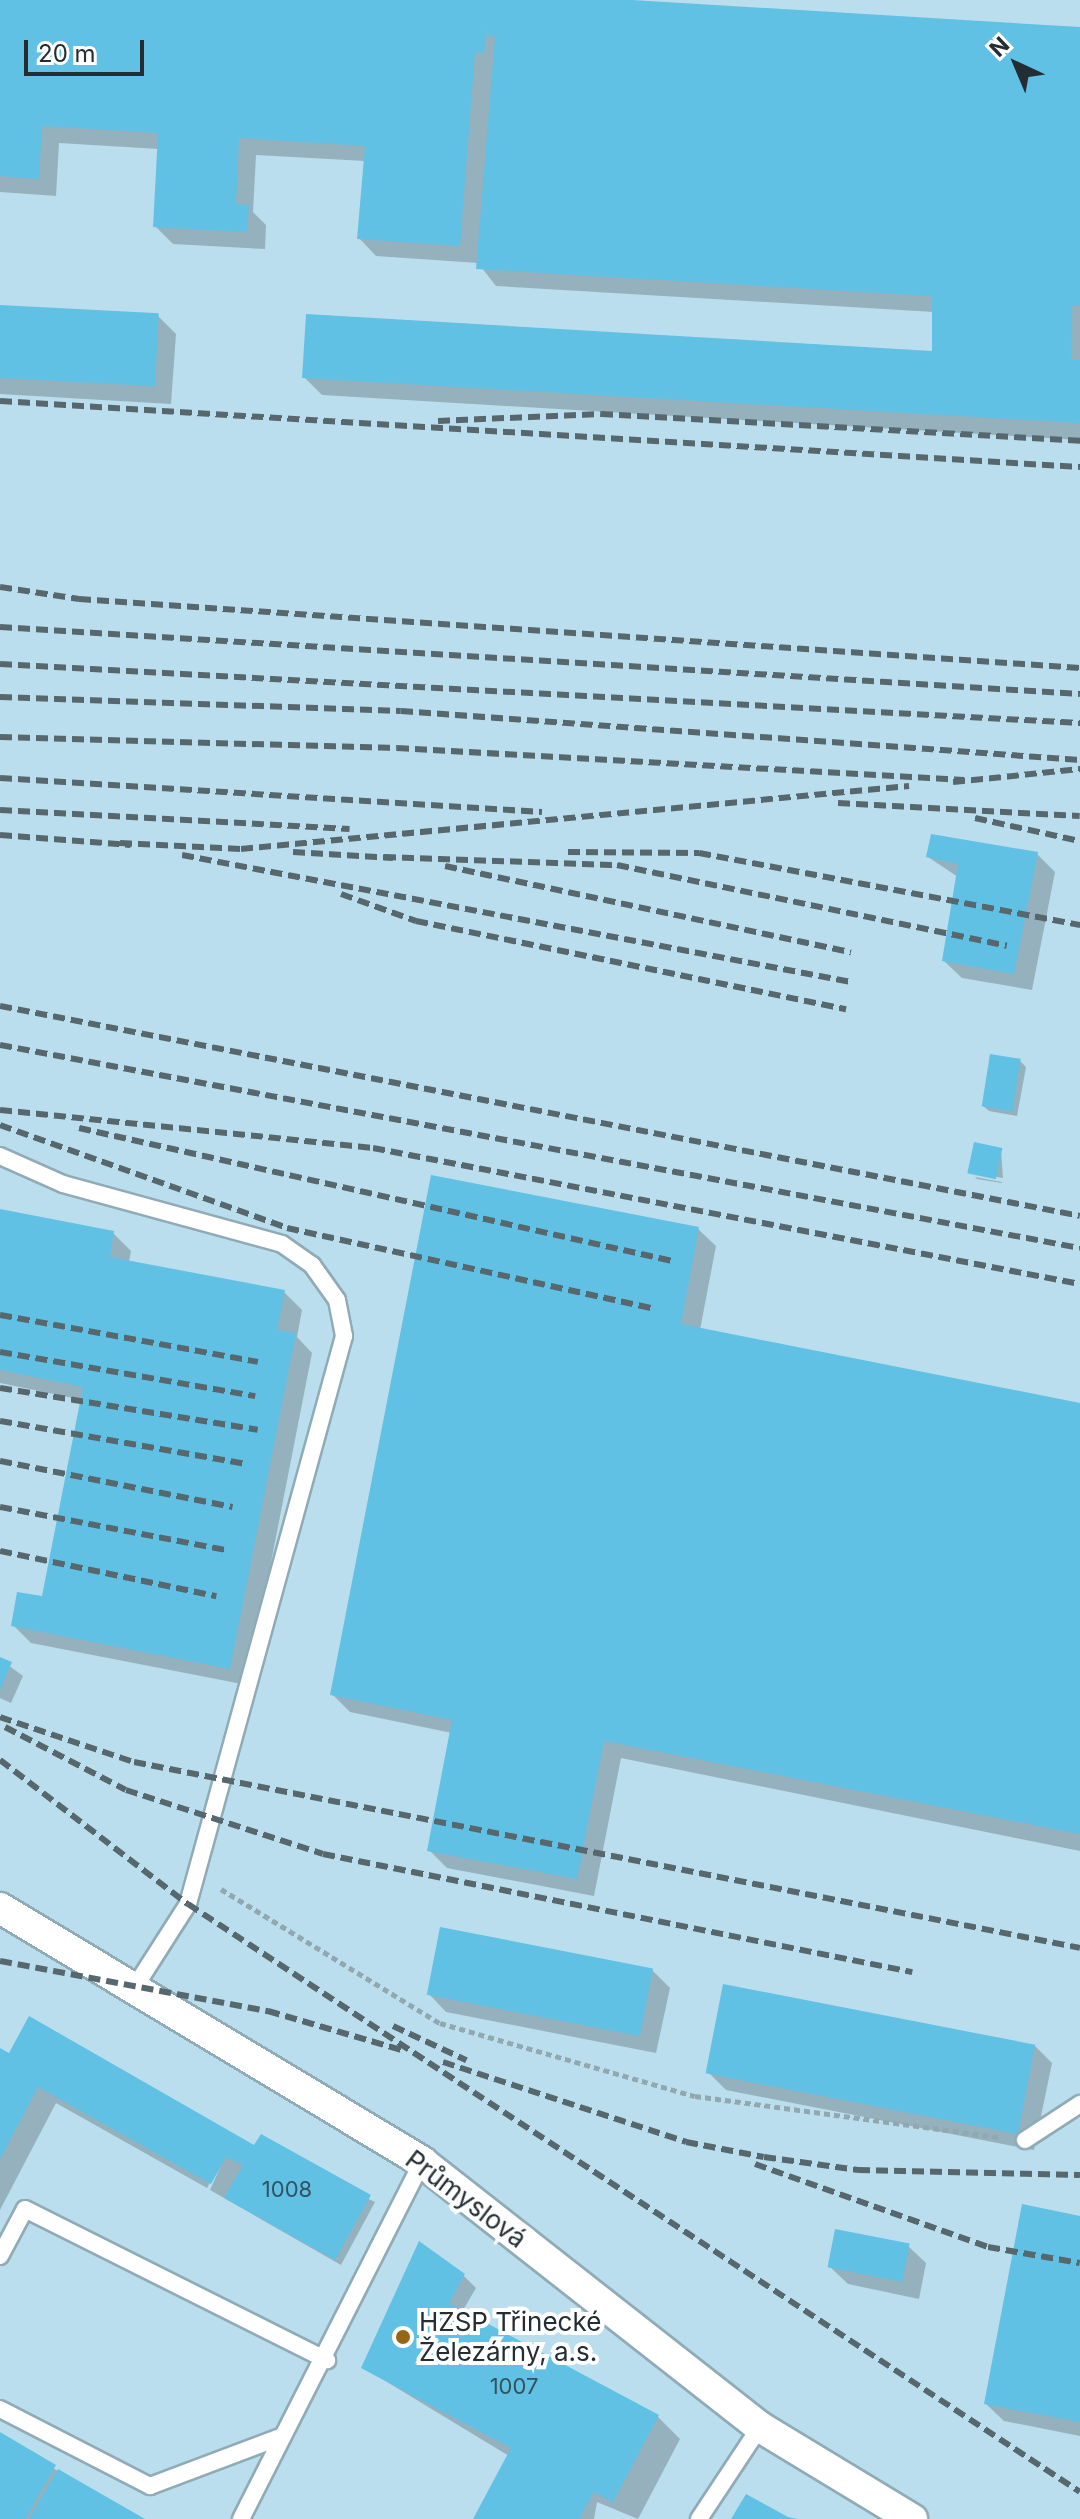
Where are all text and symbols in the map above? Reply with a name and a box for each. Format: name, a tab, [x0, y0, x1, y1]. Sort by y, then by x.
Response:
scale bar	[28, 24, 148, 74]
north arrow	[976, 24, 1056, 104]
text: N	[984, 32, 1014, 62]
text: 20 m	[38, 39, 96, 68]
street label: Průmyslová	[400, 2144, 532, 2254]
house number: 1008	[262, 2177, 312, 2203]
place label: HZSP Třinecké Železárny, a.s.	[419, 2306, 601, 2368]
marker: HZSP Třinecké Železárny, a.s.	[394, 2328, 412, 2346]
house number: 1007	[490, 2374, 538, 2400]

